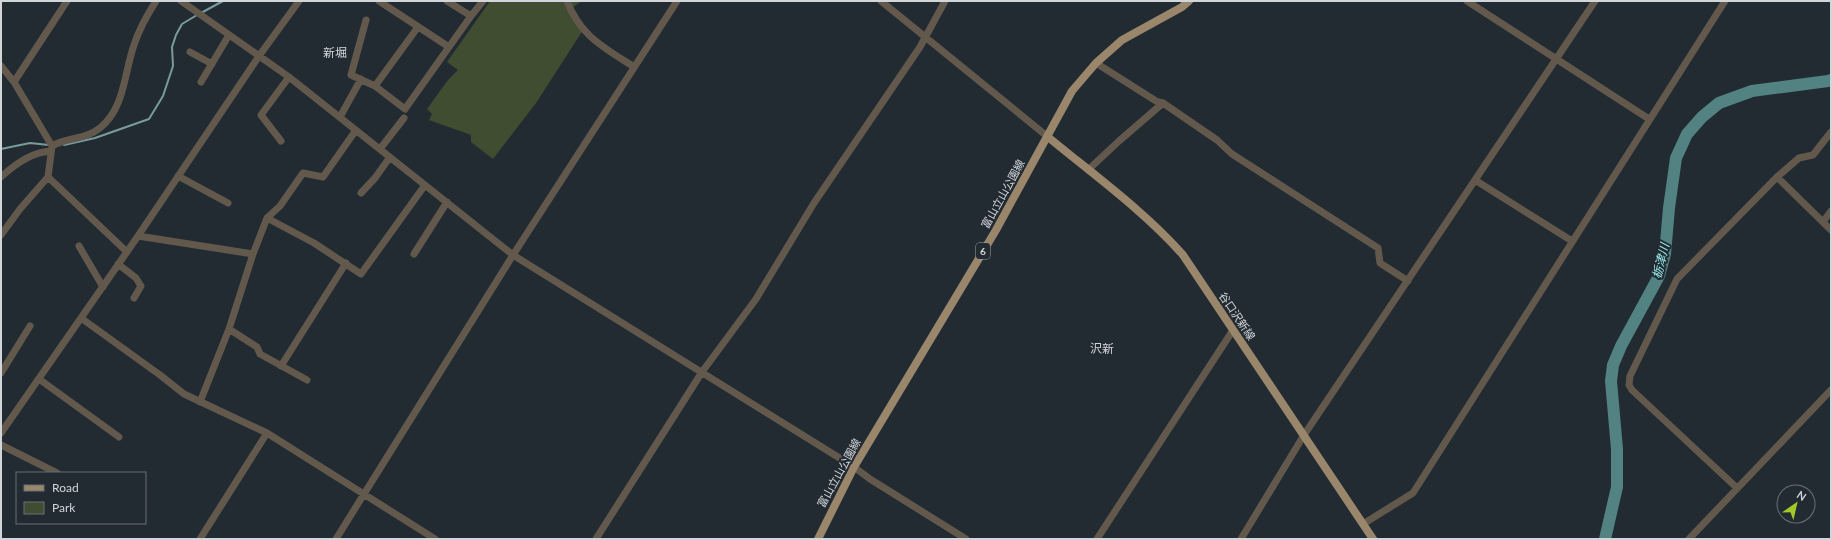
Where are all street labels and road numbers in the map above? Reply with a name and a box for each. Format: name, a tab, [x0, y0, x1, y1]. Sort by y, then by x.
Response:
street label: 富山立山公園線	[978, 157, 1027, 231]
road number: 6	[976, 243, 990, 259]
street label: 谷口沢新線	[1217, 289, 1258, 342]
street label: 富山立山公園線	[814, 436, 863, 510]

